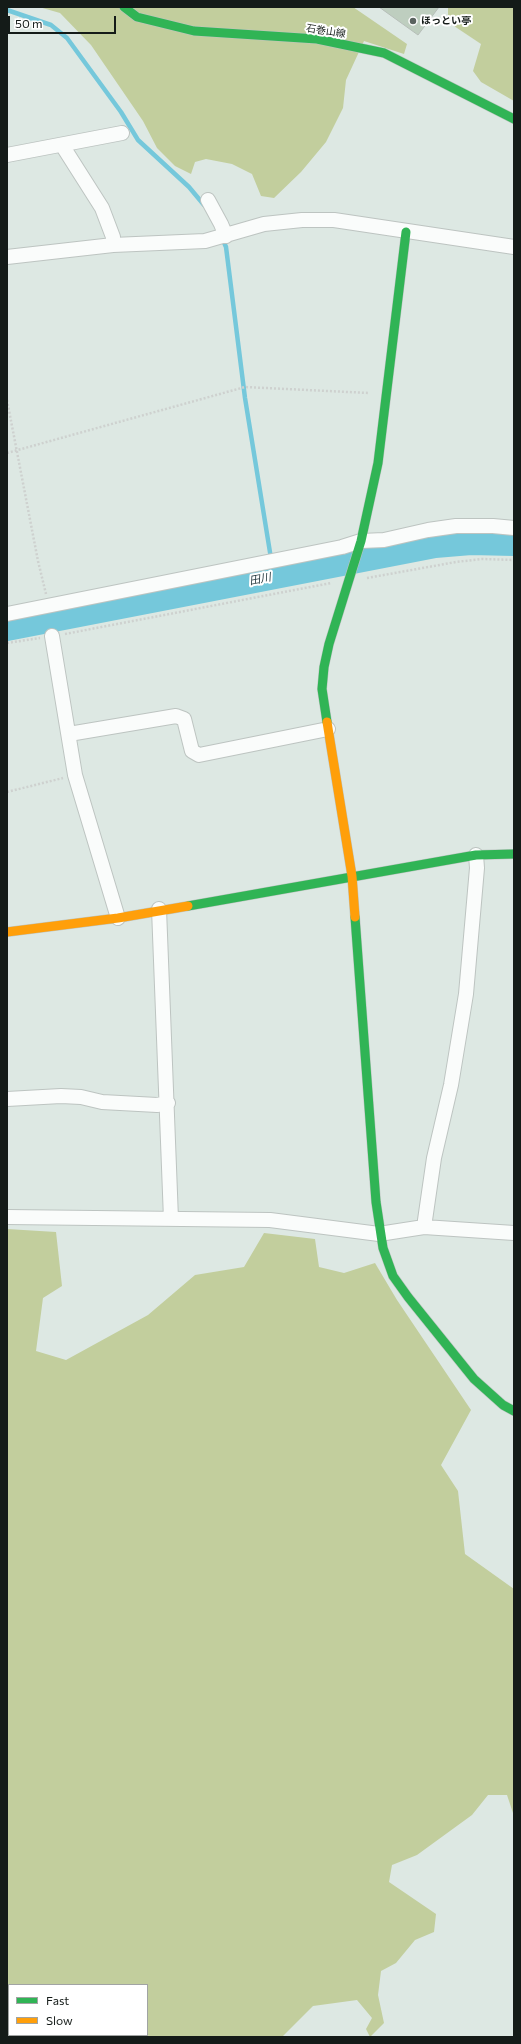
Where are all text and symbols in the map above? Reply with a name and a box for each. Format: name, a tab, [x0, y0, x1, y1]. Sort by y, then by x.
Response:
scale bar	[10, 8, 118, 34]
place label: ほっとい亭	[421, 15, 471, 27]
text: 50 m	[15, 16, 43, 30]
marker: ほっとい亭	[408, 16, 418, 26]
street label: 石巻山線	[305, 22, 347, 40]
water label: 田川	[248, 570, 272, 588]
legend	[8, 1984, 148, 2036]
text: Fast	[46, 1993, 69, 2007]
text: Slow	[46, 2013, 73, 2027]

